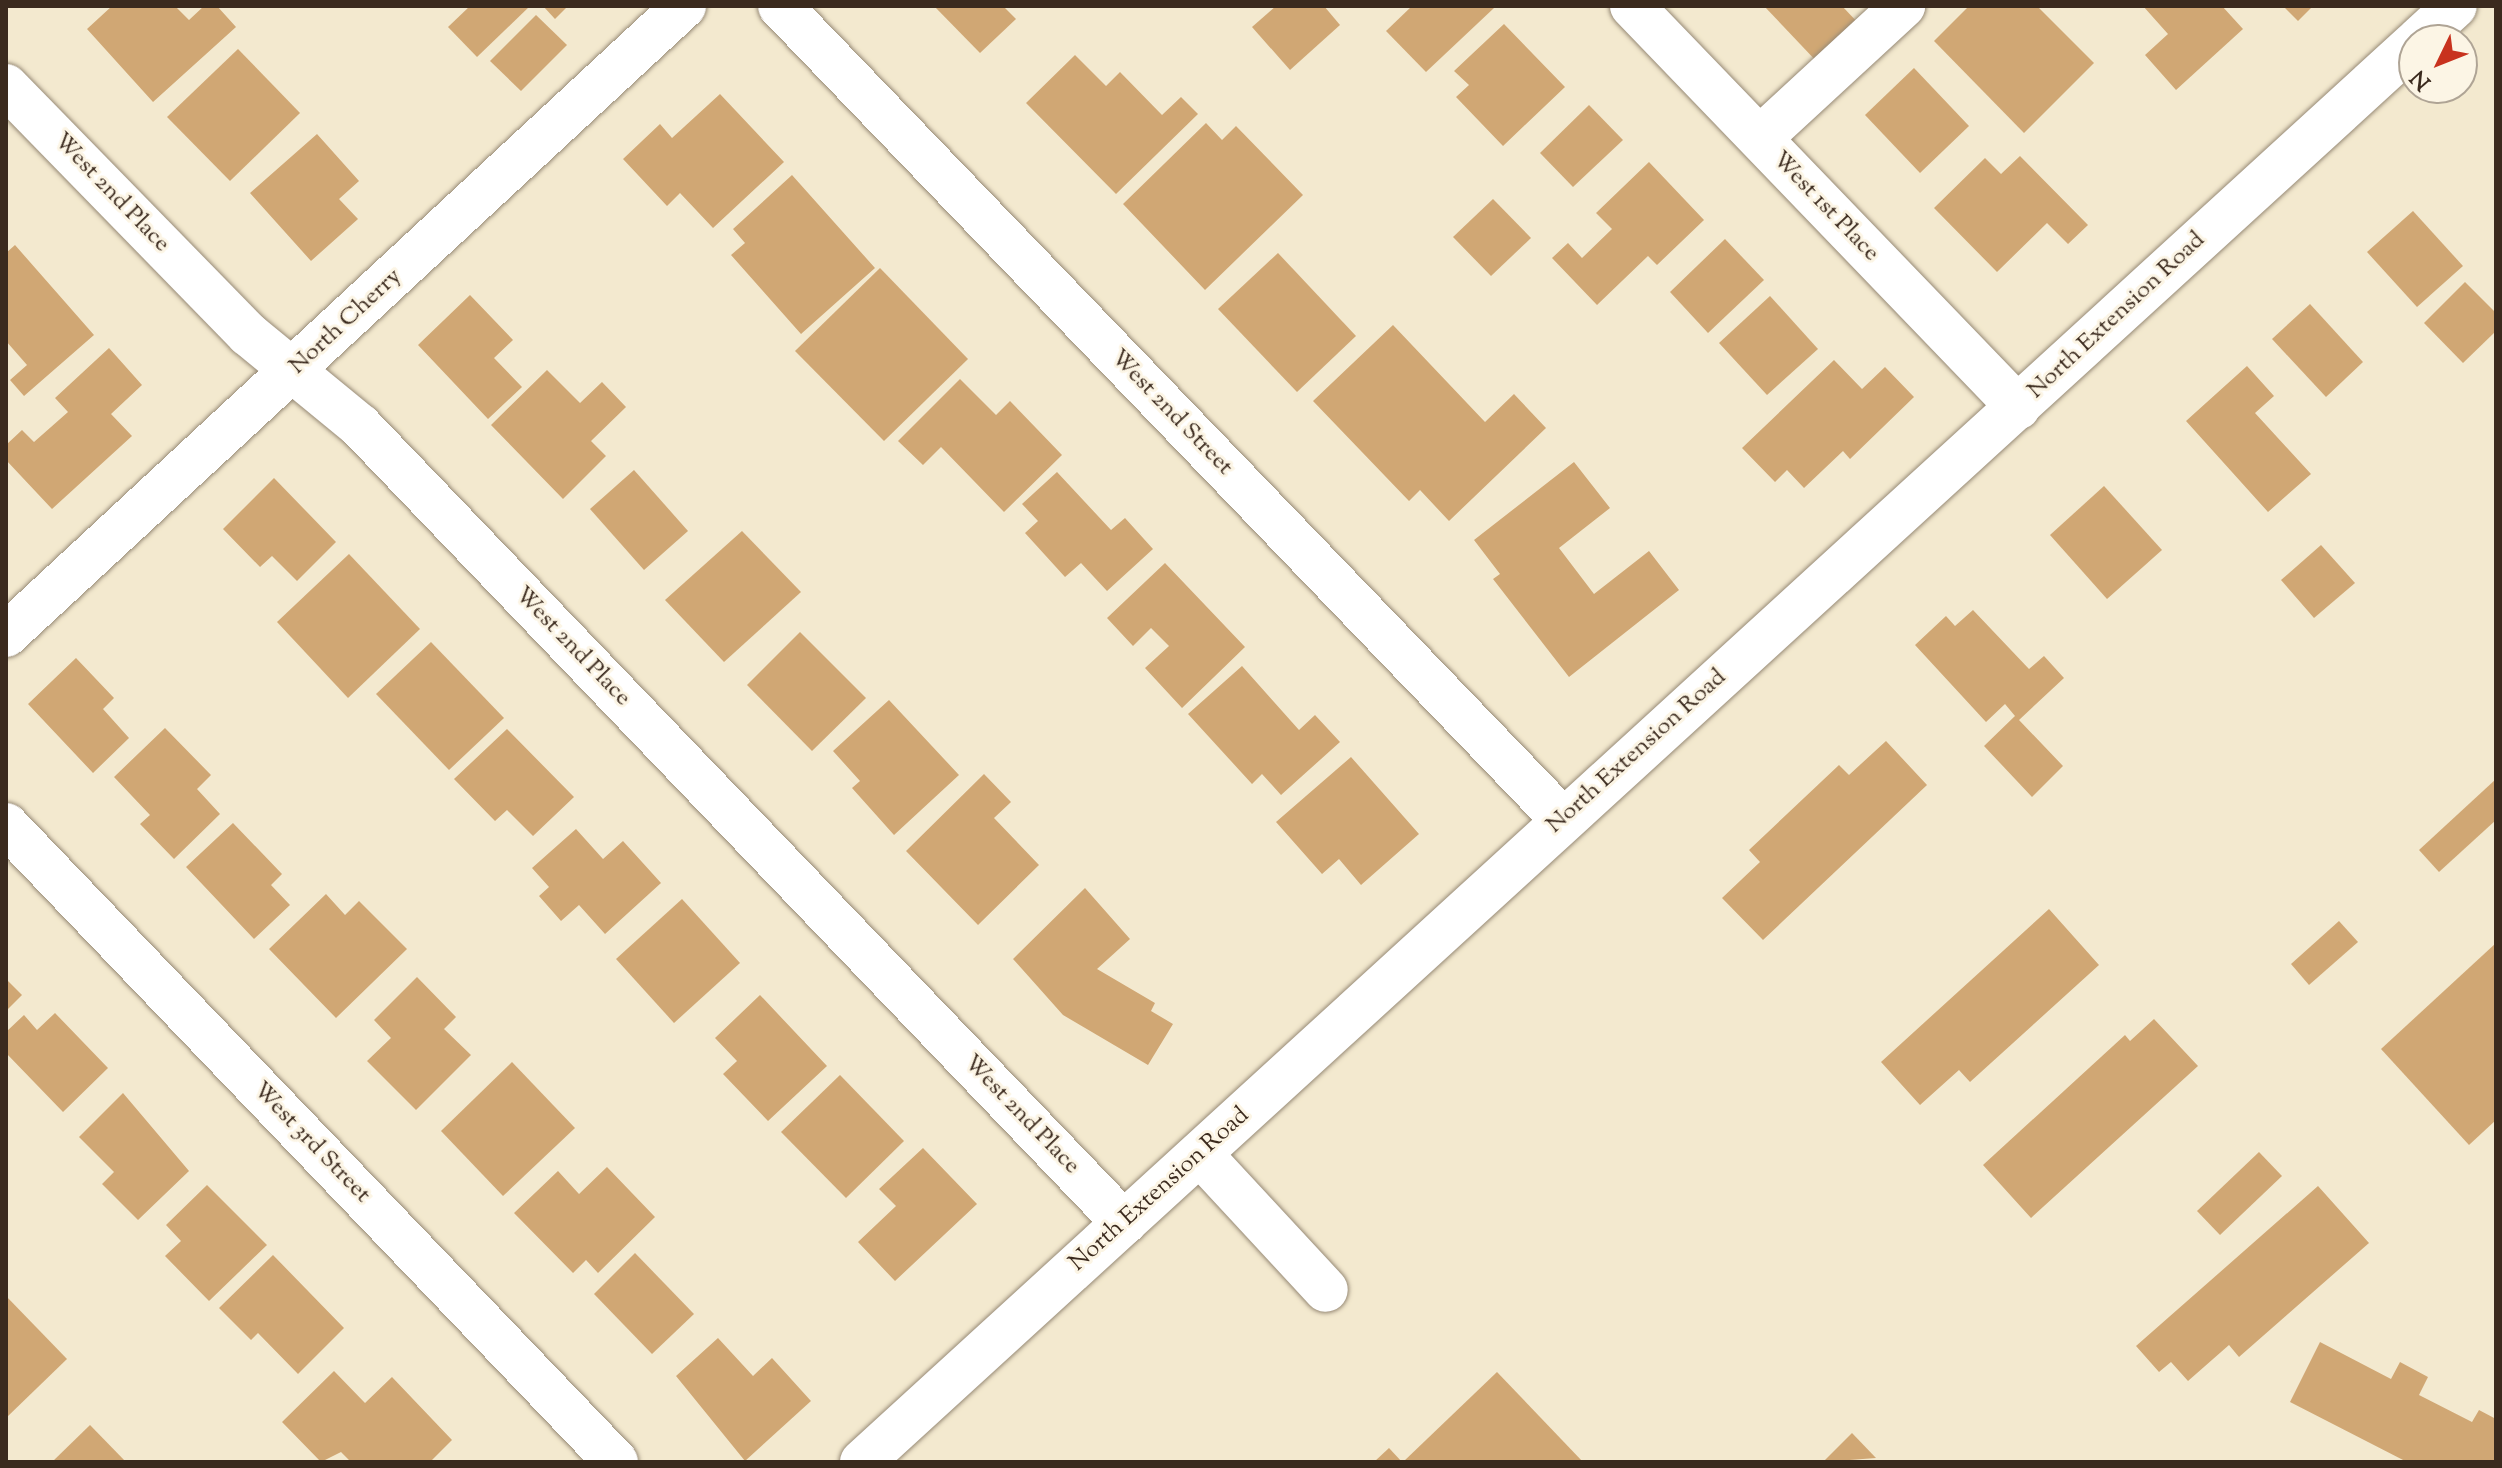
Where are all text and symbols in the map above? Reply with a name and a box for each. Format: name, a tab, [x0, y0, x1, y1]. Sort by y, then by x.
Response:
north arrow	[2398, 24, 2478, 104]
text: N	[2404, 62, 2440, 96]
street label: West 2nd Place	[47, 127, 175, 259]
street label: West 1st Place	[1765, 146, 1885, 268]
street label: North Extension Road	[2022, 226, 2212, 406]
street label: North Cherry	[284, 263, 408, 381]
street label: West 2nd Street	[1104, 344, 1238, 482]
street label: West 2nd Place	[508, 581, 636, 713]
street label: North Extension Road	[1541, 664, 1733, 840]
street label: West 2nd Place	[957, 1049, 1085, 1181]
street label: West 3rd Street	[246, 1076, 376, 1210]
street label: North Extension Road	[1064, 1102, 1256, 1278]

